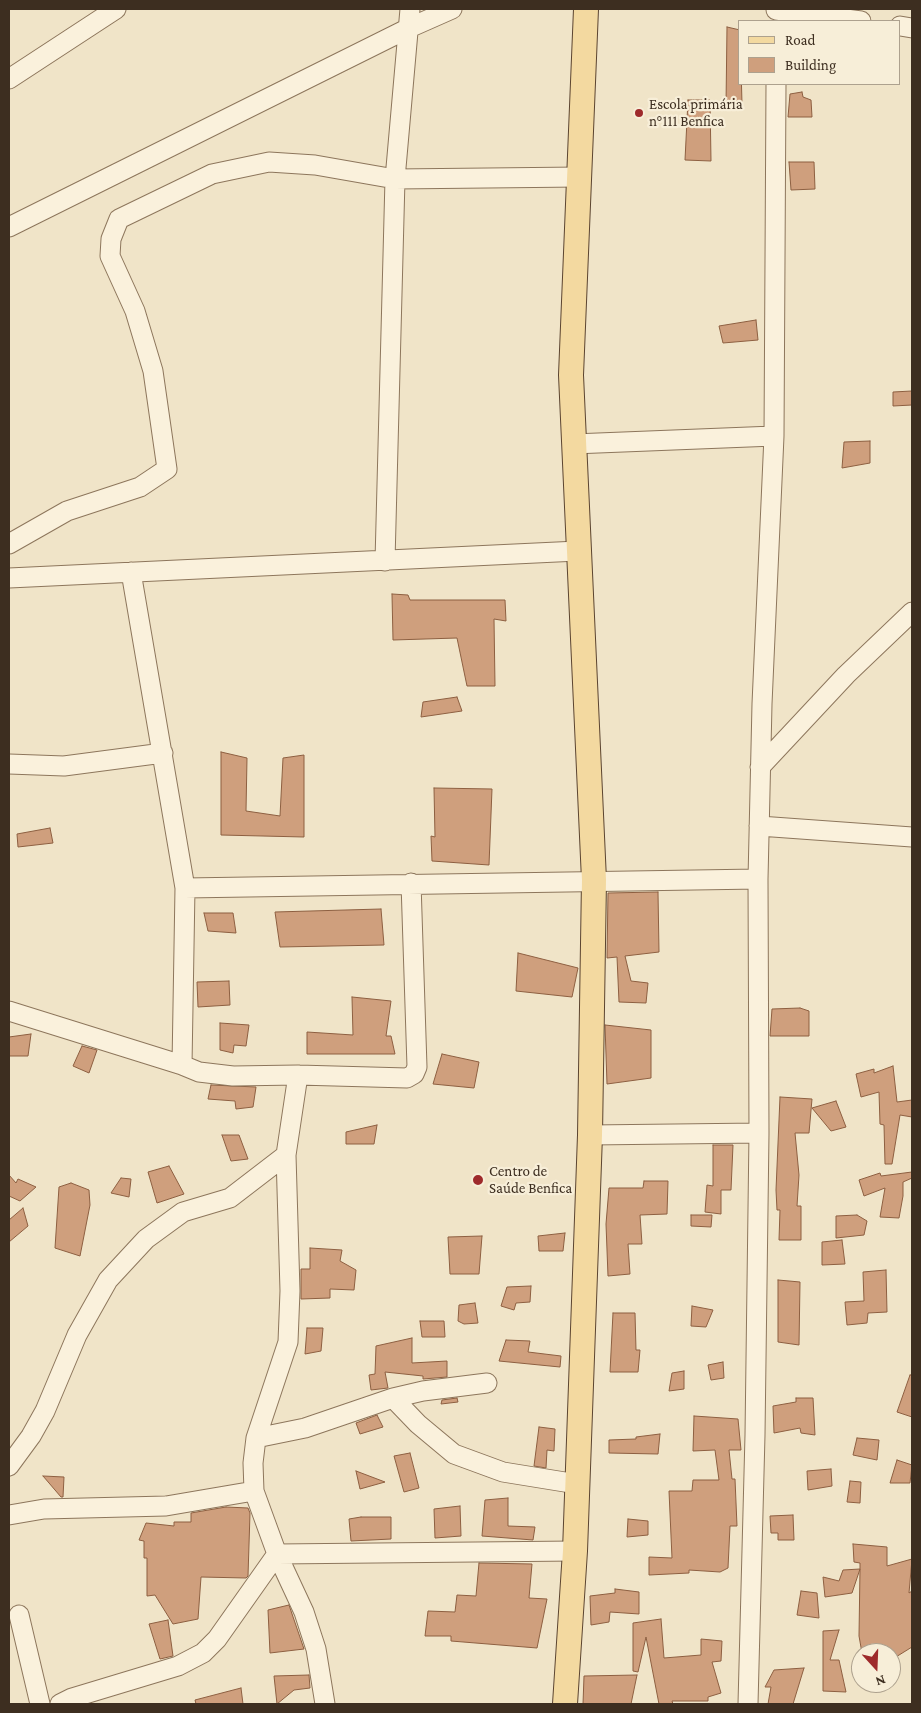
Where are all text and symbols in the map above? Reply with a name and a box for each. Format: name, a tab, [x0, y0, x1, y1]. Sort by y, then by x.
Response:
legend	[738, 20, 901, 85]
text: Road	[785, 32, 815, 48]
text: Building	[785, 57, 836, 73]
place label: Escola primária n°111 Benfica	[649, 95, 743, 130]
marker: Escola primária n°111 Benfica	[633, 107, 645, 119]
place label: Centro de Saúde Benfica	[489, 1162, 572, 1197]
marker: Centro de Saúde Benfica	[471, 1173, 485, 1187]
north arrow	[851, 1643, 901, 1693]
text: N	[874, 1672, 888, 1690]

